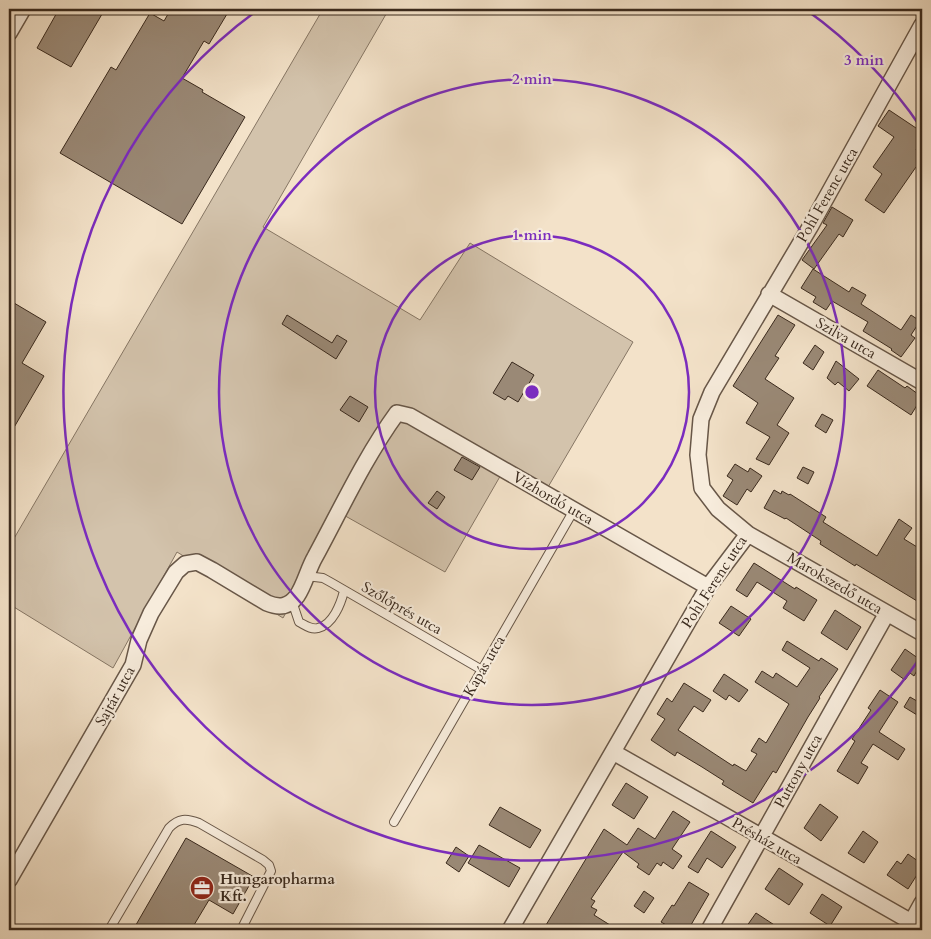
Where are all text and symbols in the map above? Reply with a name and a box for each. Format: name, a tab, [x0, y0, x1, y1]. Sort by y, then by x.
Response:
text: 3 min	[844, 50, 884, 70]
text: 2 min	[512, 69, 552, 89]
street label: Pohl Ferenc utca	[792, 143, 863, 246]
text: 1 min	[512, 225, 552, 245]
street label: Szilva utca	[812, 313, 880, 364]
centre of rings	[523, 383, 541, 401]
street label: Vízhordó utca	[509, 467, 597, 529]
street label: Pohl Ferenc utca	[677, 532, 752, 632]
street label: Marokszedő utca	[784, 548, 887, 619]
street label: Szőlőprés utca	[358, 577, 446, 639]
street label: Kapás utca	[458, 631, 510, 700]
street label: Sajtár utca	[90, 662, 140, 729]
street label: Puttony utca	[770, 730, 827, 811]
street label: Présház utca	[728, 813, 806, 869]
place label: Hungaropharma Kft.	[220, 869, 335, 906]
office icon: Hungaropharma Kft.	[189, 875, 215, 901]

